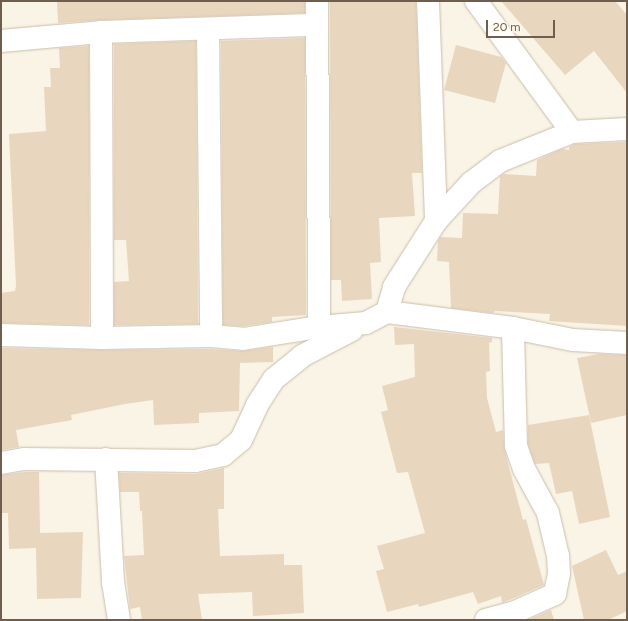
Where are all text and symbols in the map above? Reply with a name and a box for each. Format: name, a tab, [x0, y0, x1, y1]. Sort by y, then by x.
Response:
scale bar	[488, 12, 557, 38]
text: 20 m	[493, 20, 521, 34]

